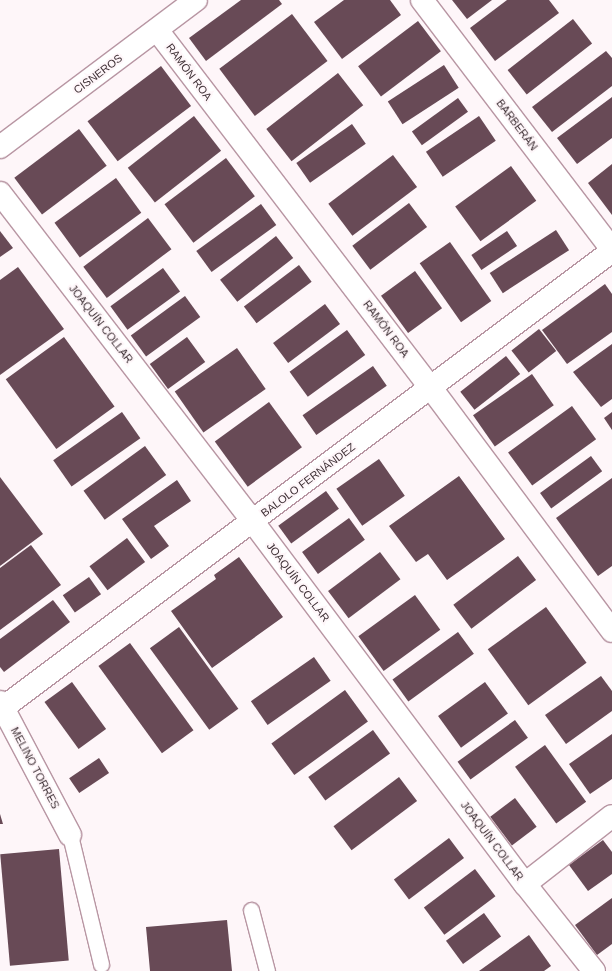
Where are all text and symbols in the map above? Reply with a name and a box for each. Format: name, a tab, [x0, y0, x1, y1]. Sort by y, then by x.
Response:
street label: RAMÓN ROA	[163, 41, 215, 103]
street label: CISNEROS	[71, 51, 125, 97]
street label: BARBERÁN	[494, 97, 540, 153]
street label: JOAQUÍN COLLAR	[66, 282, 136, 366]
street label: RAMÓN ROA	[360, 298, 412, 360]
street label: BALOLO FERNÁNDEZ	[258, 440, 358, 520]
street label: JOAQUÍN COLLAR	[264, 540, 332, 624]
street label: MELINO TORRES	[8, 725, 62, 811]
street label: JOAQUÍN COLLAR	[458, 799, 526, 883]

